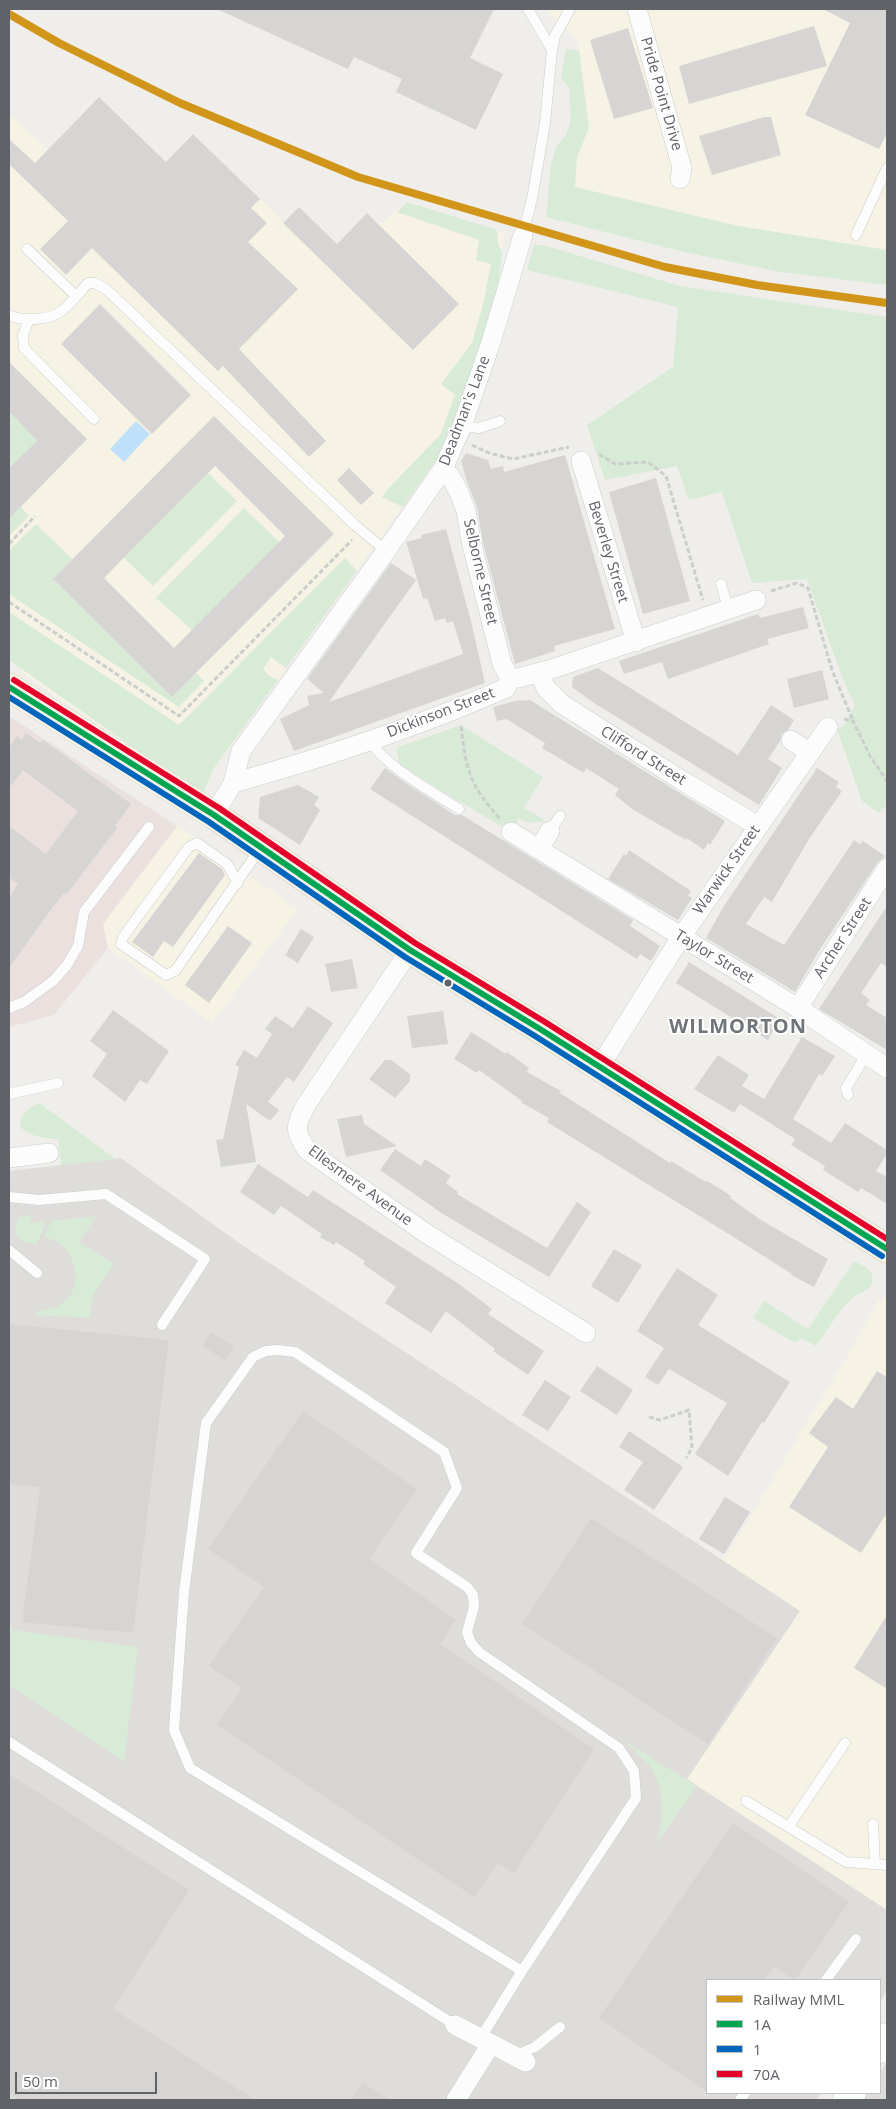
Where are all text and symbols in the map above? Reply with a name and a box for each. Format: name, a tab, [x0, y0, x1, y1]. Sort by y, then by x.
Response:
street label: Pride Point Drive	[636, 35, 686, 153]
street label: Deadman's Lane	[436, 353, 494, 469]
street label: Beverley Street	[584, 499, 632, 605]
street label: Selborne Street	[459, 517, 501, 627]
street label: Dickinson Street	[385, 684, 497, 742]
street label: Clifford Street	[597, 723, 689, 789]
street label: Warwick Street	[690, 822, 764, 918]
street label: Archer Street	[810, 894, 876, 982]
street label: Taylor Street	[671, 926, 757, 988]
unlabelled marker	[443, 978, 453, 988]
district label: WILMORTON	[668, 1015, 808, 1039]
street label: Ellesmere Avenue	[304, 1142, 416, 1230]
legend	[706, 1979, 881, 2094]
text: Railway MML	[753, 1989, 844, 2009]
text: 1A	[753, 2014, 771, 2034]
text: 1	[753, 2039, 762, 2059]
scale bar	[18, 2062, 160, 2094]
text: 70A	[753, 2064, 780, 2084]
text: 50 m	[23, 2071, 58, 2091]

